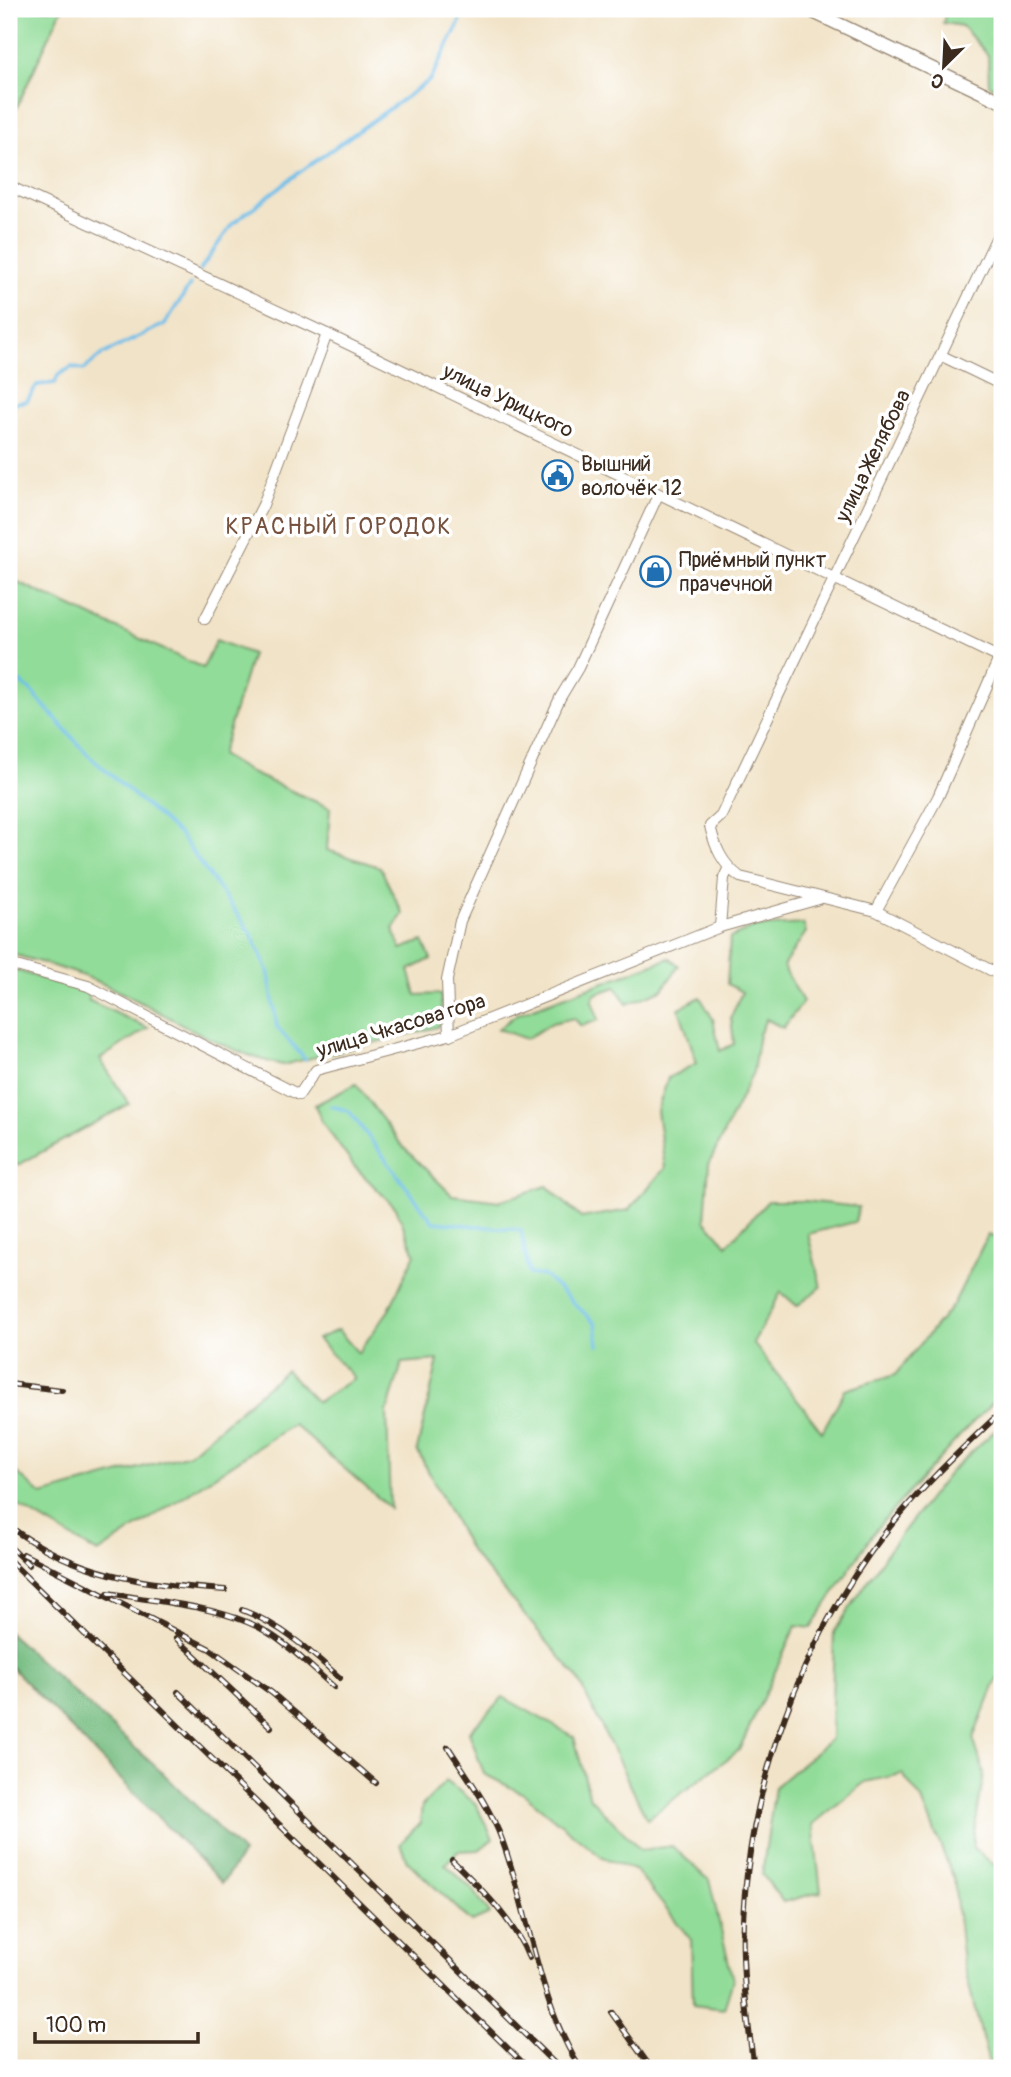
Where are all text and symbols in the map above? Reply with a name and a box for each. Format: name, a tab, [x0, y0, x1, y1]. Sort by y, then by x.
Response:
north arrow	[909, 32, 979, 102]
text: С	[927, 67, 948, 94]
street label: улица Урицкого	[437, 357, 578, 444]
street label: улица Желябова	[829, 385, 917, 528]
place label: Вышний волочёк 12	[581, 451, 682, 502]
public building icon: Вышний волочёк 12	[541, 459, 575, 493]
district label: КРАСНЫЙ ГОРОДОК	[226, 512, 452, 541]
place label: Приёмный пункт прачечной	[679, 547, 827, 598]
shop icon: Приёмный пункт прачечной	[639, 555, 673, 589]
street label: улица Чкасова гора	[313, 988, 489, 1065]
scale bar	[35, 2000, 198, 2044]
text: 100 m	[46, 2012, 106, 2039]

